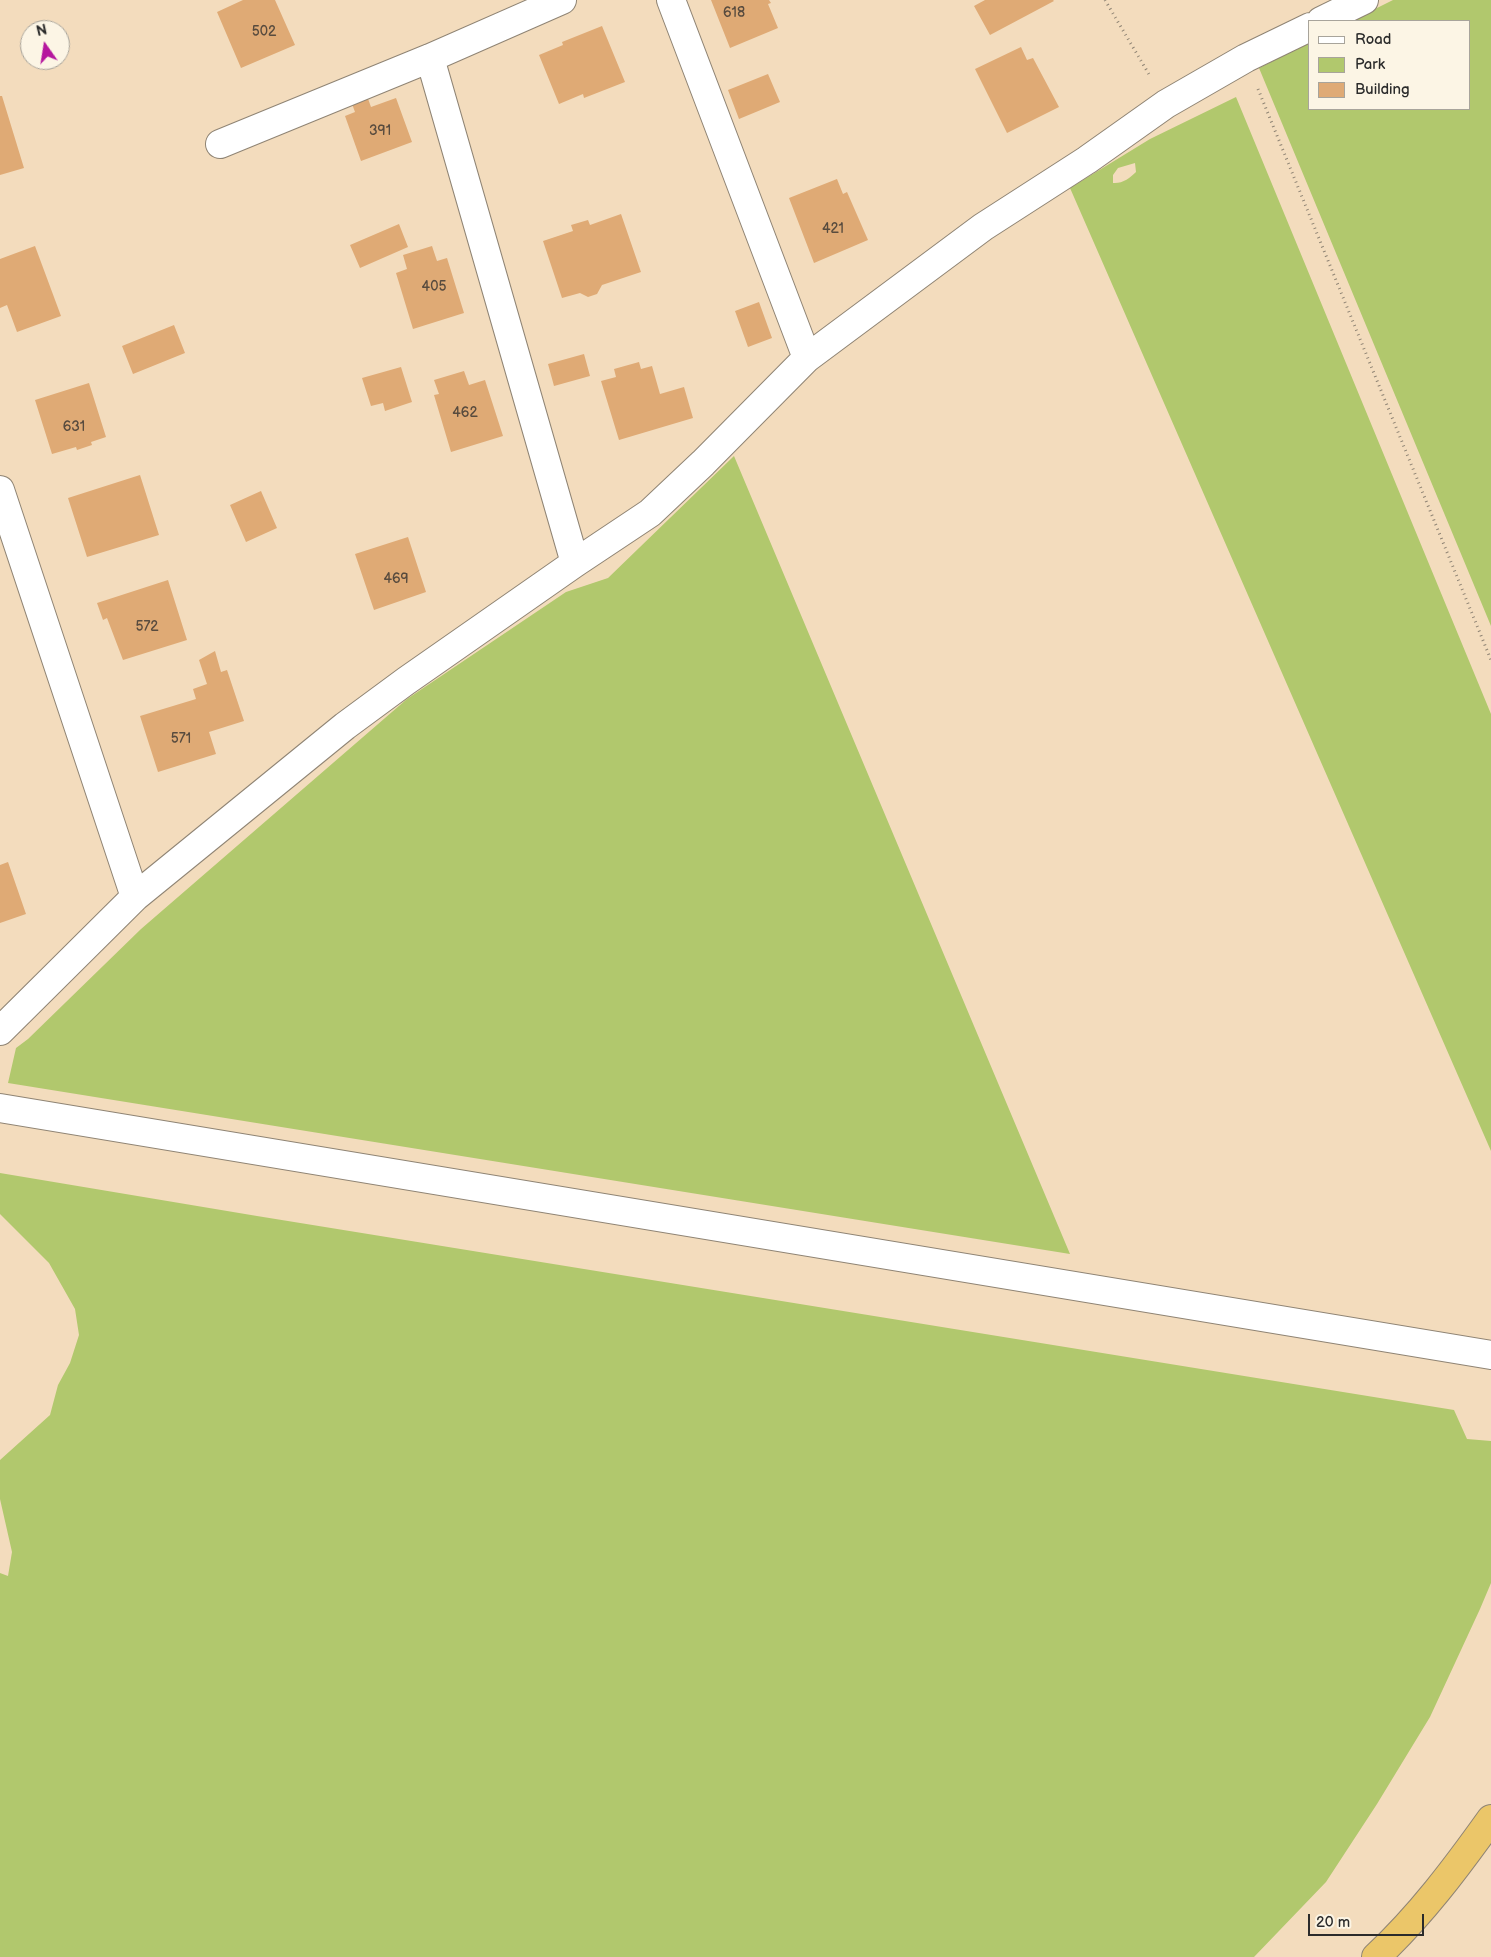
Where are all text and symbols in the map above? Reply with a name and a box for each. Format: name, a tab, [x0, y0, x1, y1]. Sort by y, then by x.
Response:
house number: 618	[723, 5, 745, 21]
north arrow	[20, 20, 70, 70]
legend	[1308, 20, 1471, 110]
text: N	[35, 21, 49, 40]
house number: 502	[252, 24, 276, 40]
text: Road	[1355, 30, 1391, 49]
text: Park	[1355, 55, 1385, 74]
text: Building	[1355, 80, 1410, 99]
house number: 391	[369, 123, 391, 139]
house number: 421	[822, 221, 844, 237]
house number: 405	[422, 279, 446, 295]
house number: 462	[452, 405, 478, 421]
house number: 631	[63, 419, 85, 435]
house number: 469	[383, 571, 409, 587]
house number: 572	[135, 619, 159, 635]
house number: 571	[171, 731, 191, 747]
scale bar	[1311, 1904, 1427, 1936]
text: 20 m	[1316, 1913, 1350, 1932]

